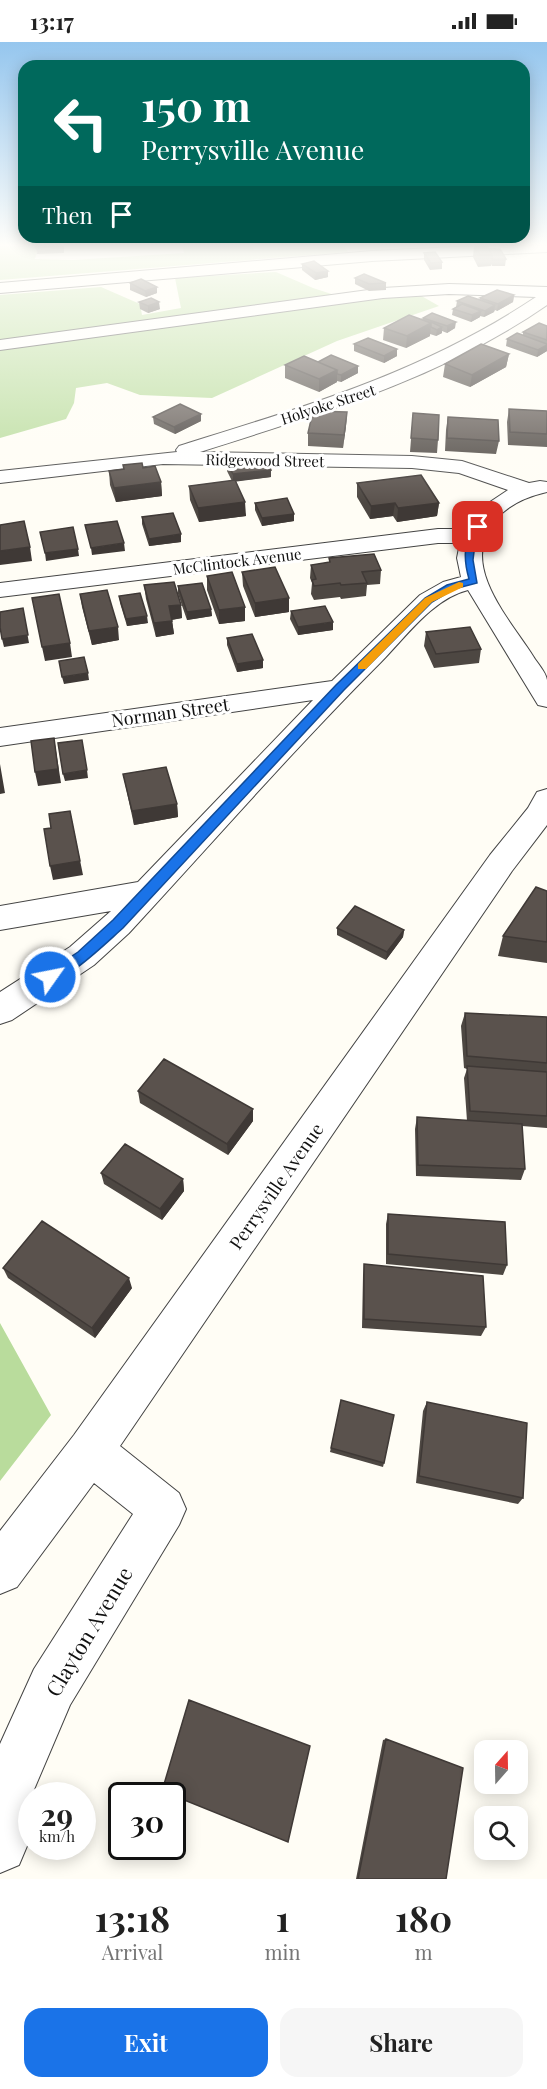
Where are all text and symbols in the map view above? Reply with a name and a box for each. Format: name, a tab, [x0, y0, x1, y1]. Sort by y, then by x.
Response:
text: 13:17	[30, 6, 74, 36]
text: 150 m	[141, 77, 251, 133]
icon: left	[42, 84, 120, 162]
text: Perrysville Avenue	[141, 131, 365, 167]
icon: arrive	[105, 198, 138, 231]
text: Then	[42, 200, 93, 230]
street label: Holyoke Street	[278, 379, 379, 429]
street label: Ridgewood Street	[205, 449, 325, 471]
pin	[452, 501, 503, 552]
icon: arrive	[461, 510, 494, 543]
street label: McClintock Avenue	[171, 543, 303, 579]
street label: Norman Street	[110, 692, 231, 732]
position arrow	[18, 945, 82, 1009]
street label: Perrysville Avenue	[223, 1118, 329, 1254]
street label: Clayton Avenue	[38, 1561, 138, 1701]
north arrow	[474, 1740, 528, 1794]
map controls	[474, 1740, 528, 1860]
speed limit sign: 30	[108, 1782, 186, 1860]
text: 29	[41, 1794, 73, 1834]
button: search	[474, 1806, 528, 1860]
text: km/h	[39, 1826, 75, 1846]
text: 13:18	[95, 1893, 170, 1941]
text: 1	[276, 1893, 290, 1941]
text: 180	[395, 1893, 452, 1941]
text: Arrival	[102, 1938, 163, 1965]
text: min	[265, 1938, 300, 1965]
text: m	[415, 1938, 433, 1965]
button: Exit	[24, 2008, 268, 2077]
button: Share	[280, 2008, 523, 2077]

